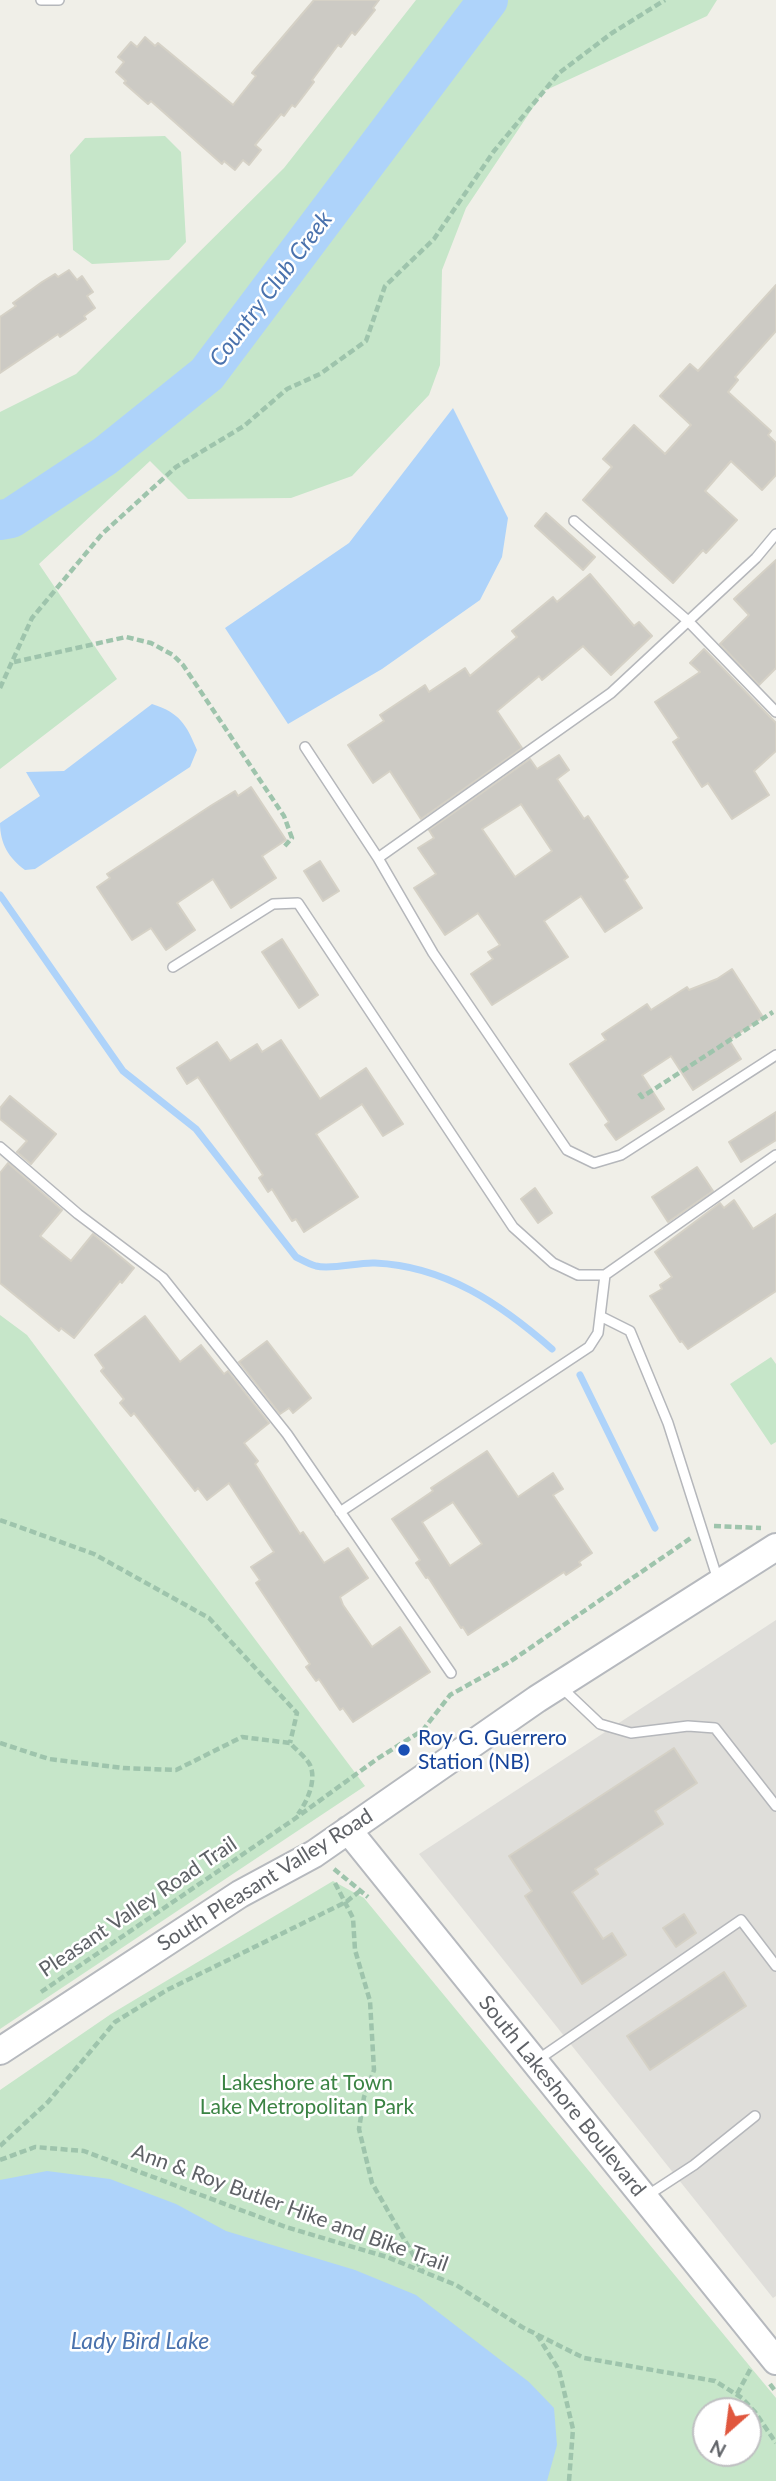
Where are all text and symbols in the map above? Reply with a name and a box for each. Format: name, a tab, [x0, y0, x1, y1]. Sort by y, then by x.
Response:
water label: Country Club Creek	[204, 206, 338, 372]
place label: Roy G. Guerrero Station (NB)	[418, 1725, 567, 1775]
marker: Roy G. Guerrero Station (NB)	[396, 1742, 412, 1758]
street label: South Pleasant Valley Road	[153, 1803, 377, 1957]
street label: Pleasant Valley Road Trail	[34, 1831, 242, 1983]
street label: South Lakeshore Boulevard	[473, 1990, 651, 2202]
park label: Lakeshore at Town Lake Metropolitan Park	[200, 2070, 414, 2120]
street label: Ann & Roy Butler Hike and Bike Trail	[128, 2139, 452, 2277]
water label: Lady Bird Lake	[71, 2328, 209, 2356]
north arrow	[692, 2397, 762, 2467]
text: N	[706, 2436, 730, 2463]

